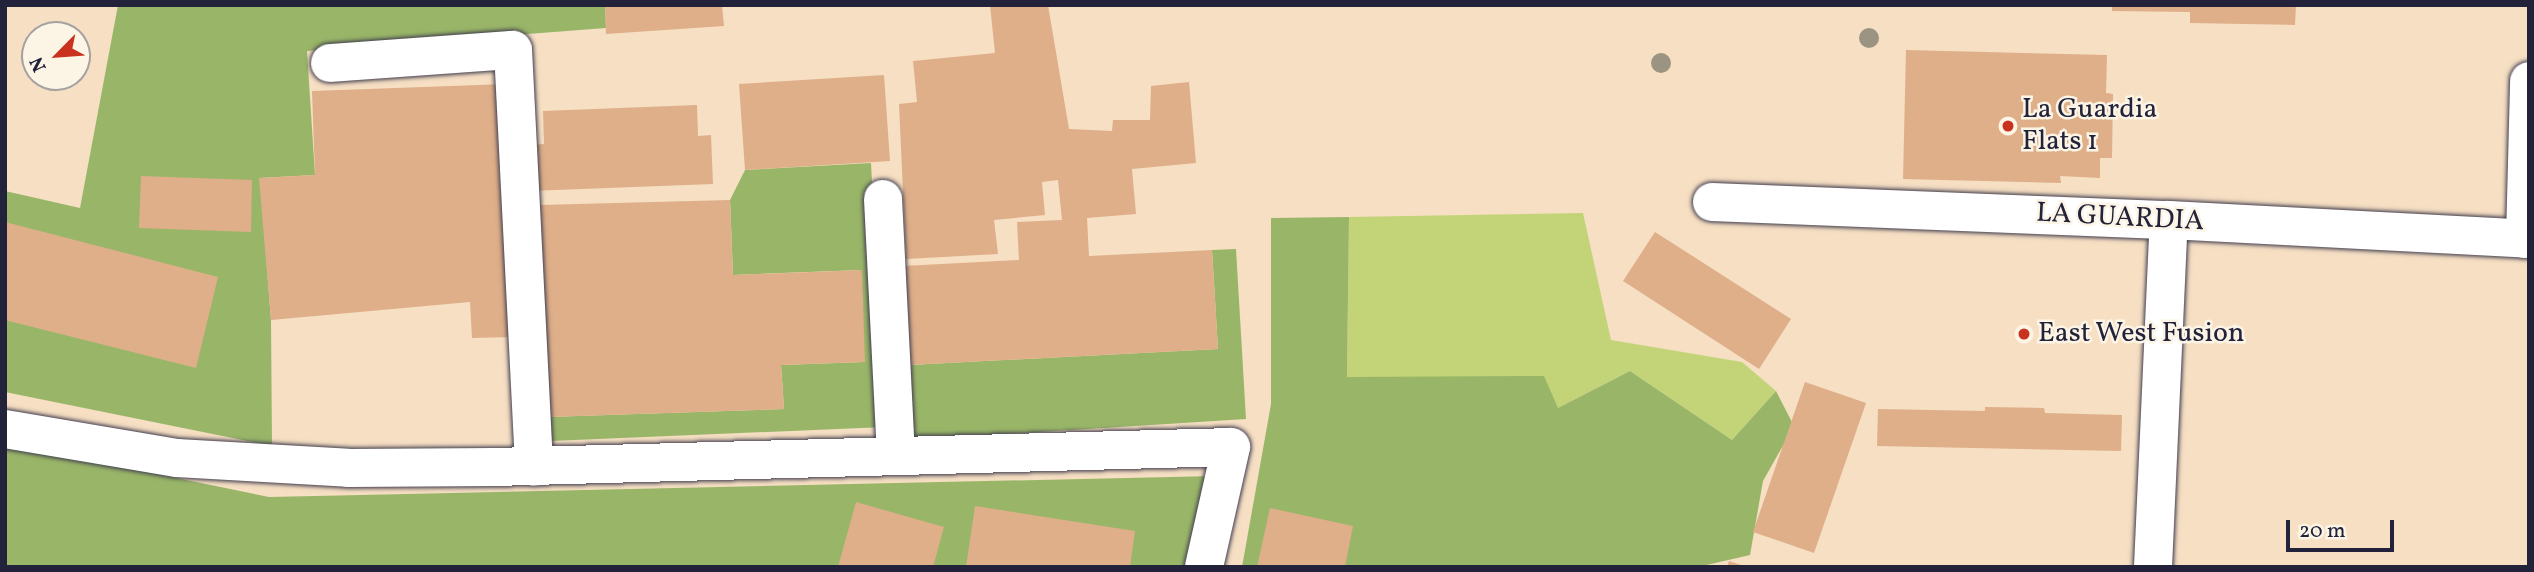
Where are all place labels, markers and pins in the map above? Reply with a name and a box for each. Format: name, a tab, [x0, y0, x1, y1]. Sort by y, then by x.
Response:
place label: La Guardia Flats 1	[2022, 93, 2157, 159]
marker: La Guardia Flats 1	[2000, 118, 2016, 134]
place label: East West Fusion	[2038, 317, 2245, 351]
marker: East West Fusion	[2016, 326, 2032, 342]

